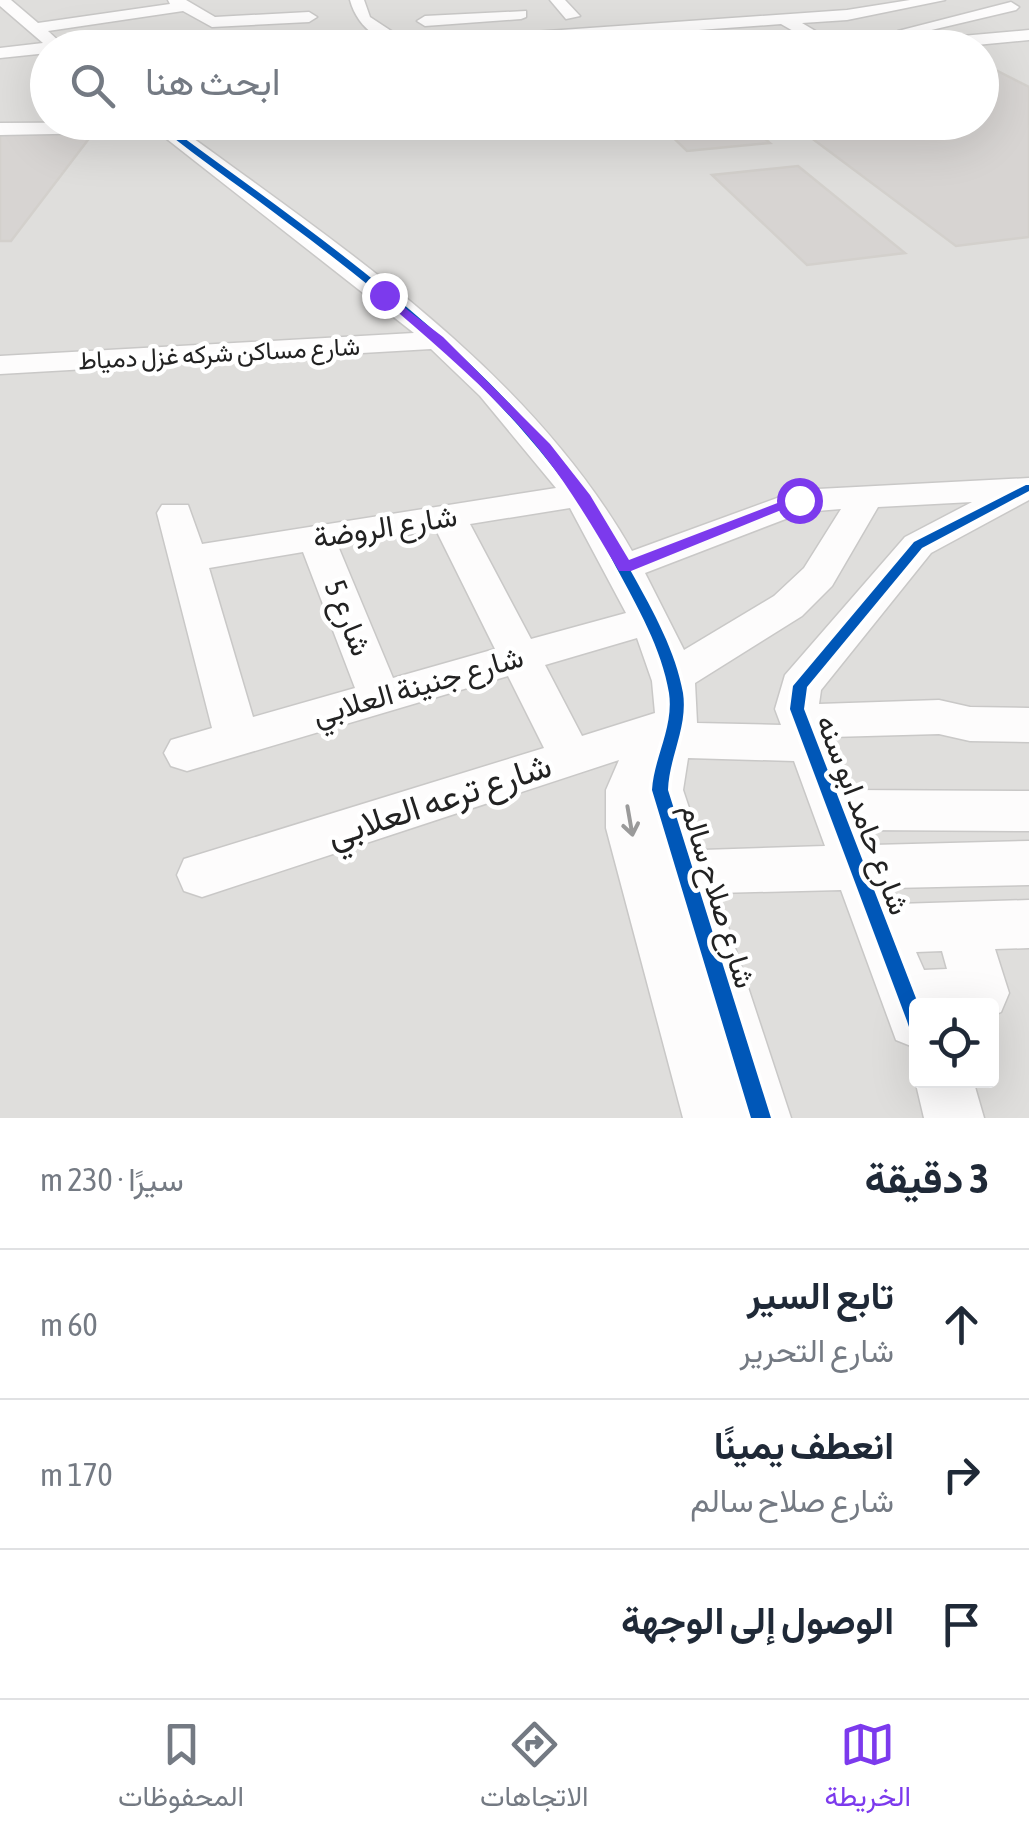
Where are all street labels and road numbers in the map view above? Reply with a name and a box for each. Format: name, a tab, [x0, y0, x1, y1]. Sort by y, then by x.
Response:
street label: شارع مساكن شركه غزل دمياط	[77, 332, 361, 377]
street label: شارع الروضة	[310, 498, 460, 558]
street label: شارع 5	[315, 575, 379, 662]
street label: شارع جنينة العلابي	[309, 639, 529, 739]
street label: شارع حامد ابو سنه	[807, 710, 918, 921]
street label: شارع ترعه العلابي	[321, 744, 559, 864]
street label: شارع صلاح سالم	[671, 799, 763, 993]

